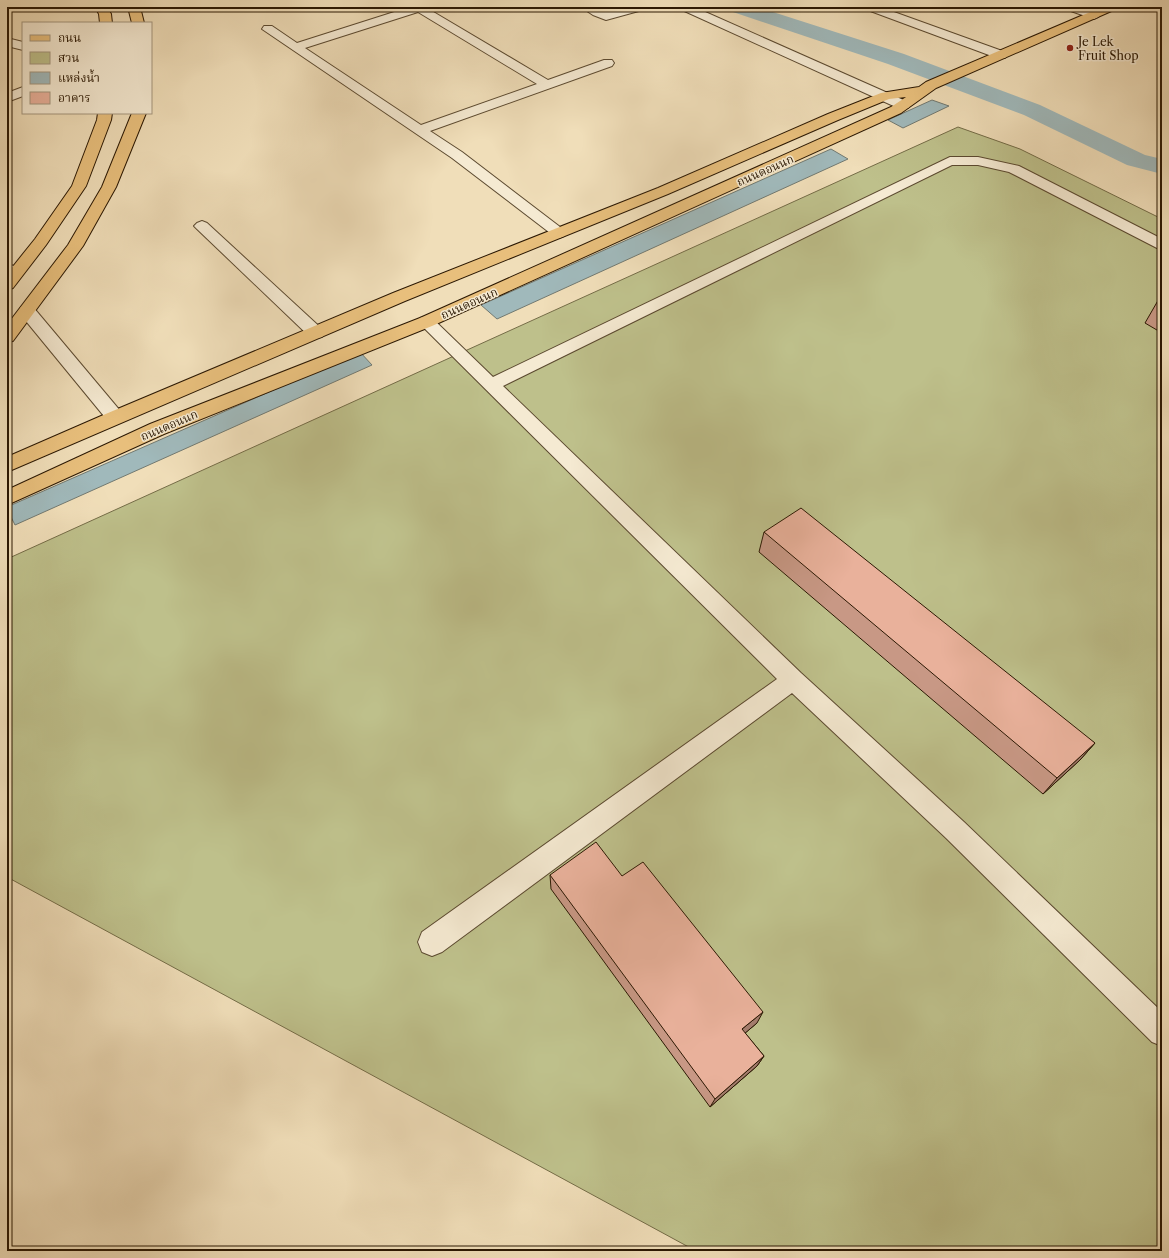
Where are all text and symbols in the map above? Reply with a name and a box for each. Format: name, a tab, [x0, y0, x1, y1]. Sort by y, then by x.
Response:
legend	[22, 22, 152, 114]
text: ถนน	[58, 30, 81, 45]
place label: Je Lek Fruit Shop	[1076, 34, 1139, 63]
marker: Je Lek Fruit Shop	[1065, 43, 1075, 53]
text: สวน	[58, 50, 80, 65]
text: แหล่งน้ำ	[58, 69, 100, 85]
text: อาคาร	[58, 90, 90, 105]
street label: ถนนดอนนก	[734, 151, 796, 189]
street label: ถนนดอนนก	[438, 284, 500, 322]
street label: ถนนดอนนก	[138, 406, 200, 444]

